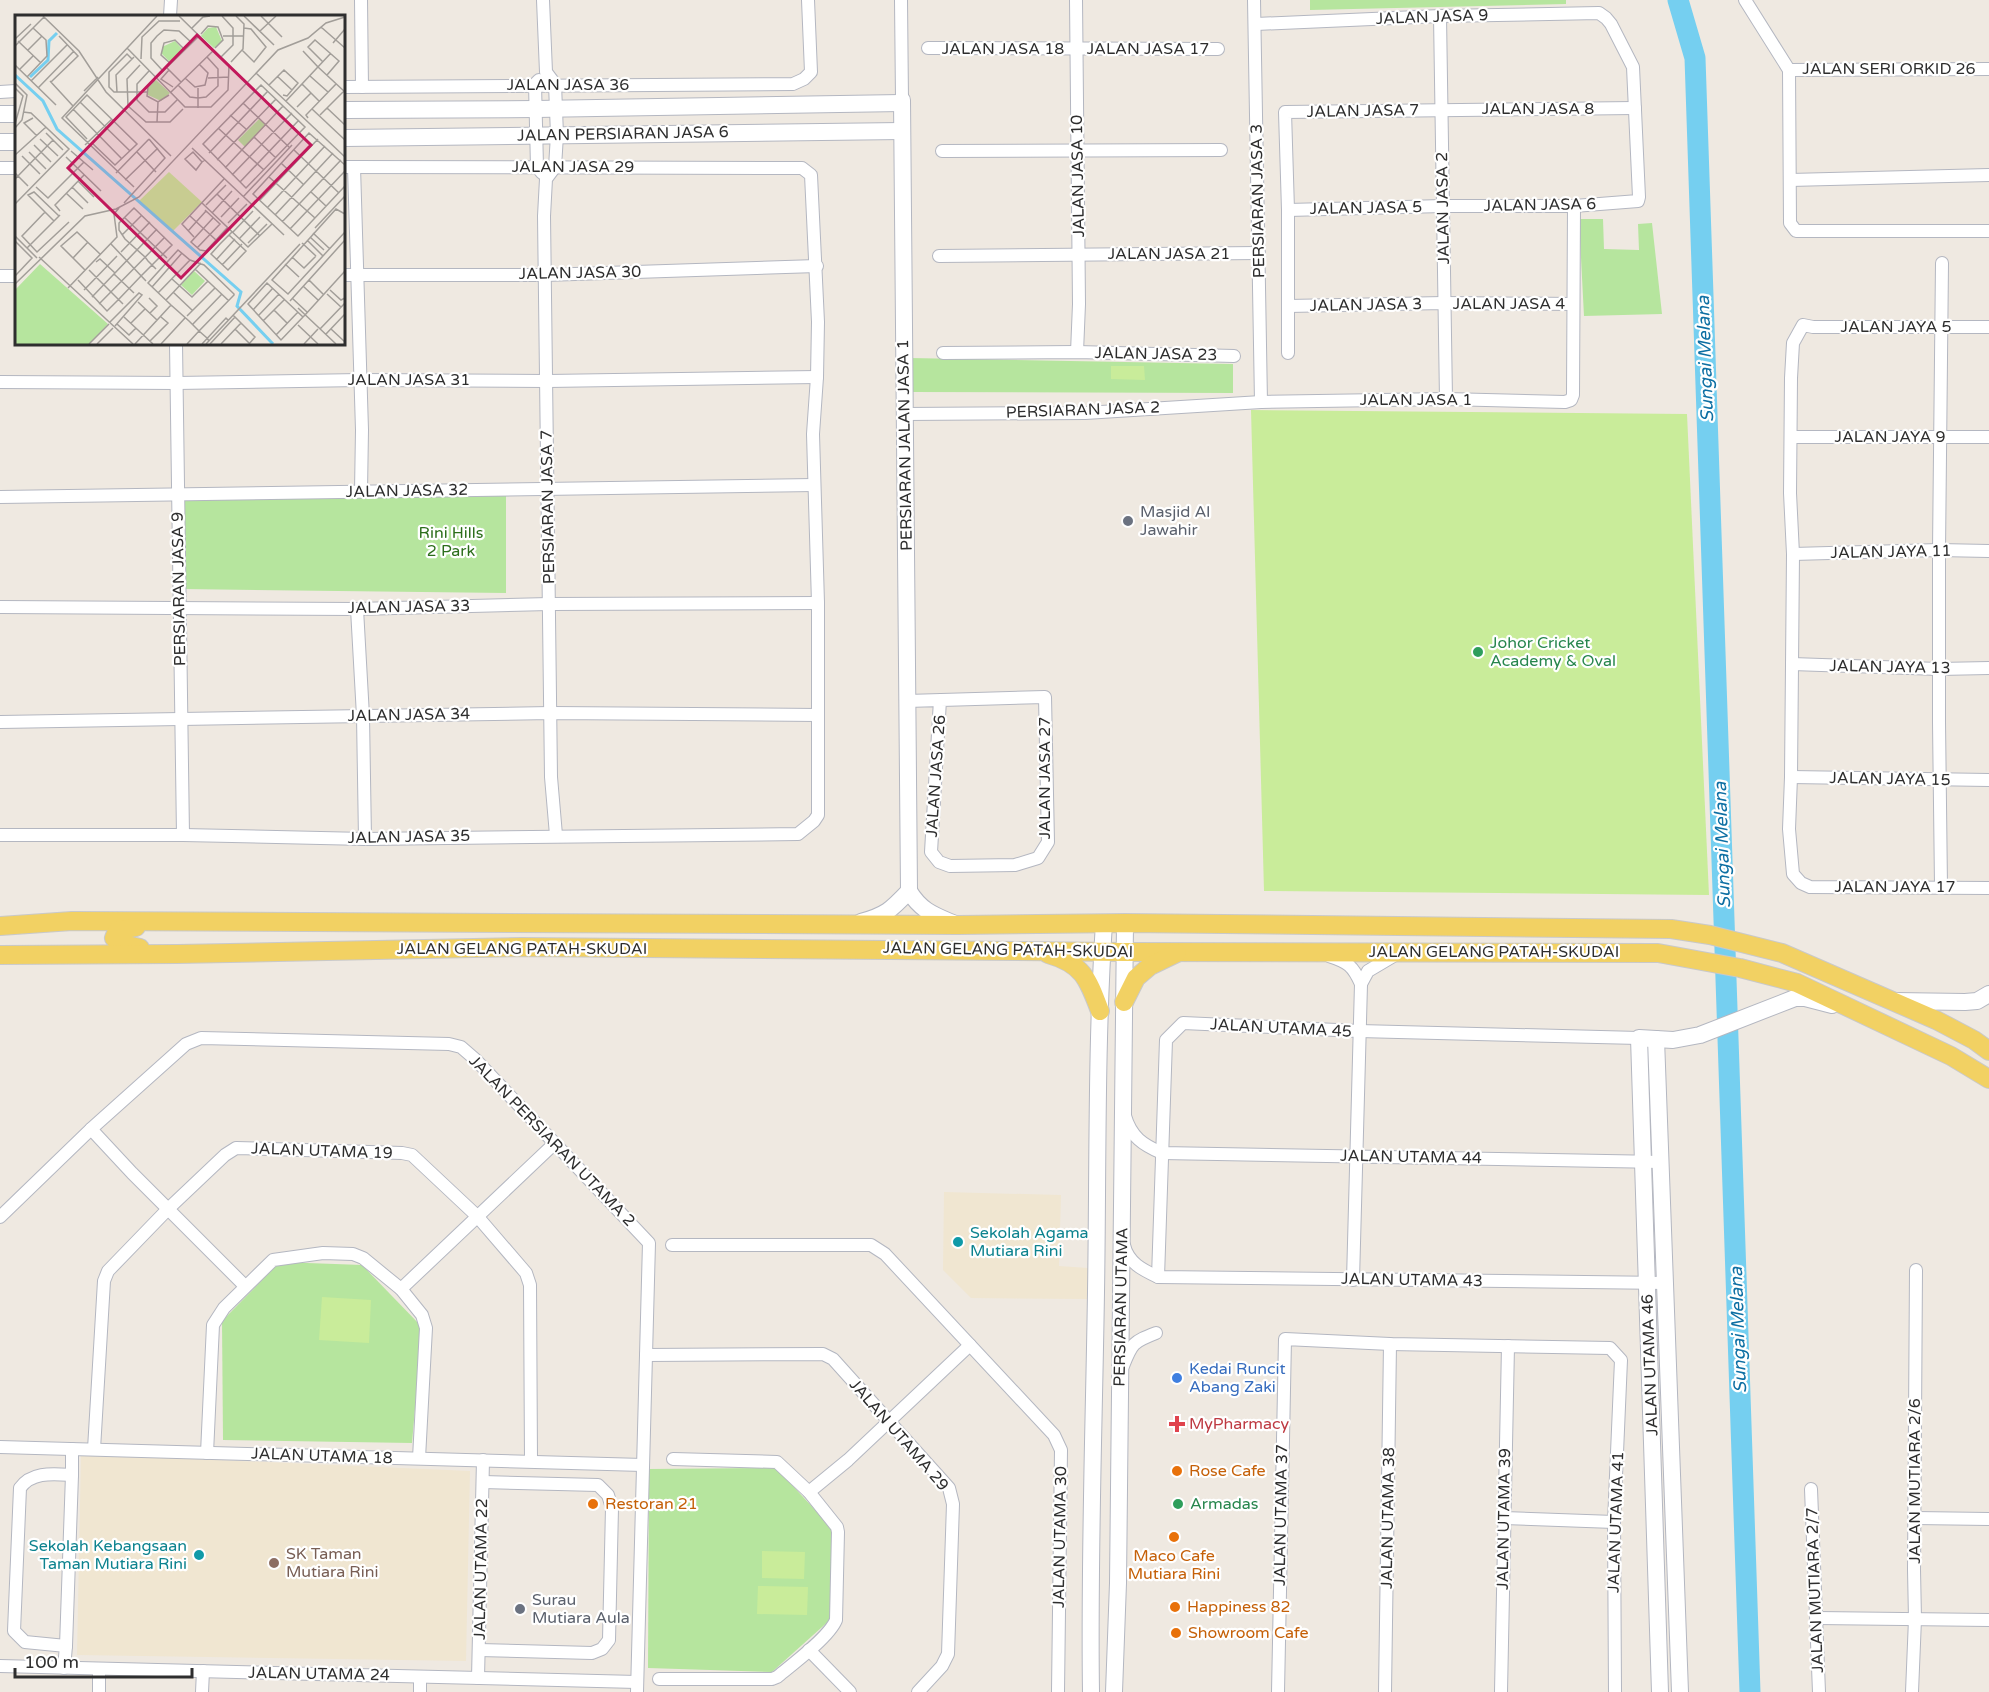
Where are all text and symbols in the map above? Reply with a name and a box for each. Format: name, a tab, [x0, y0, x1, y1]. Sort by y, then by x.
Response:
street label: JALAN JASA 9	[1375, 5, 1489, 29]
inset map	[15, 15, 345, 345]
street label: JALAN JASA 18	[942, 39, 1064, 59]
street label: JALAN JASA 17	[1087, 39, 1209, 59]
street label: JALAN SERI ORKID 26	[1802, 59, 1976, 79]
street label: JALAN JASA 36	[507, 75, 629, 95]
street label: JALAN JASA 8	[1482, 99, 1594, 119]
street label: JALAN JASA 7	[1307, 100, 1419, 122]
street label: JALAN JASA 10	[1067, 114, 1089, 238]
street label: JALAN PERSIARAN JASA 6	[517, 122, 729, 146]
street label: PERSIARAN JASA 3	[1247, 124, 1269, 278]
street label: JALAN JASA 2	[1432, 152, 1454, 264]
street label: JALAN JASA 29	[512, 157, 634, 177]
street label: JALAN JASA 6	[1484, 194, 1596, 216]
street label: JALAN JASA 5	[1310, 197, 1422, 219]
street label: JALAN JASA 21	[1108, 244, 1230, 264]
street label: JALAN JASA 30	[518, 262, 642, 284]
street label: JALAN JASA 3	[1310, 294, 1422, 316]
street label: JALAN JASA 4	[1453, 294, 1565, 314]
water label: Sungai Melana	[1692, 295, 1718, 423]
street label: JALAN JAYA 5	[1840, 317, 1952, 337]
street label: PERSIARAN JALAN JASA 1	[893, 339, 917, 551]
street label: JALAN JASA 23	[1094, 343, 1218, 365]
street label: JALAN JASA 31	[348, 370, 470, 390]
street label: JALAN JASA 1	[1360, 390, 1472, 410]
street label: PERSIARAN JASA 2	[1005, 397, 1161, 423]
street label: JALAN JAYA 9	[1834, 427, 1946, 447]
street label: PERSIARAN JASA 7	[537, 430, 559, 584]
street label: JALAN JASA 32	[345, 480, 469, 502]
place label: Masjid Al Jawahir	[1140, 502, 1210, 540]
street label: PERSIARAN JASA 9	[168, 512, 190, 666]
marker: Masjid Al Jawahir	[1121, 514, 1135, 528]
park label: Rini Hills 2 Park	[419, 523, 483, 561]
street label: JALAN JAYA 11	[1830, 541, 1952, 563]
street label: JALAN JASA 33	[347, 596, 471, 618]
place label: Johor Cricket Academy & Oval	[1490, 633, 1616, 671]
marker: Johor Cricket Academy & Oval	[1471, 645, 1485, 659]
street label: JALAN JAYA 13	[1829, 656, 1951, 678]
street label: JALAN JASA 34	[347, 704, 471, 726]
street label: JALAN JASA 26	[922, 714, 950, 838]
street label: JALAN JASA 27	[1035, 717, 1055, 839]
street label: JALAN JAYA 15	[1829, 768, 1951, 790]
water label: Sungai Melana	[1709, 781, 1735, 909]
street label: JALAN JASA 35	[347, 826, 471, 848]
street label: JALAN JAYA 17	[1834, 877, 1956, 897]
street label: JALAN GELANG PATAH-SKUDAI	[883, 938, 1133, 962]
street label: JALAN GELANG PATAH-SKUDAI	[397, 939, 647, 959]
street label: JALAN GELANG PATAH-SKUDAI	[1369, 942, 1619, 962]
street label: JALAN UTAMA 45	[1210, 1014, 1352, 1042]
street label: JALAN PERSIARAN UTAMA 2	[465, 1051, 639, 1231]
street label: JALAN UTAMA 19	[251, 1139, 393, 1163]
street label: JALAN UTAMA 44	[1340, 1146, 1482, 1168]
place label: Sekolah Agama Mutiara Rini	[970, 1223, 1089, 1261]
street label: PERSIARAN UTAMA	[1110, 1227, 1132, 1387]
marker: Sekolah Agama Mutiara Rini	[951, 1235, 965, 1249]
water label: Sungai Melana	[1725, 1266, 1751, 1394]
street label: JALAN UTAMA 43	[1341, 1269, 1483, 1291]
street label: JALAN UTAMA 46	[1638, 1294, 1662, 1436]
place label: Kedai Runcit Abang Zaki	[1189, 1359, 1286, 1397]
marker: Kedai Runcit Abang Zaki	[1170, 1371, 1184, 1385]
street label: JALAN UTAMA 29	[845, 1375, 953, 1495]
street label: JALAN MUTIARA 2/6	[1905, 1398, 1925, 1564]
place label: MyPharmacy	[1189, 1414, 1289, 1434]
marker: MyPharmacy	[1170, 1417, 1184, 1431]
street label: JALAN UTAMA 18	[251, 1444, 393, 1468]
street label: JALAN UTAMA 37	[1270, 1444, 1292, 1586]
street label: JALAN UTAMA 38	[1377, 1447, 1399, 1589]
street label: JALAN UTAMA 39	[1493, 1448, 1515, 1590]
street label: JALAN UTAMA 41	[1604, 1451, 1628, 1593]
place label: Rose Cafe	[1189, 1461, 1266, 1481]
marker: Rose Cafe	[1170, 1464, 1184, 1478]
street label: JALAN UTAMA 30	[1049, 1466, 1071, 1608]
place label: Restoran 21	[605, 1494, 698, 1514]
place label: Armadas	[1190, 1494, 1258, 1514]
marker: Restoran 21	[586, 1497, 600, 1511]
marker: Armadas	[1171, 1497, 1185, 1511]
street label: JALAN UTAMA 22	[470, 1498, 492, 1640]
street label: JALAN MUTIARA 2/7	[1802, 1507, 1828, 1673]
marker: Maco Cafe Mutiara Rini	[1167, 1530, 1181, 1544]
place label: Sekolah Kebangsaan Taman Mutiara Rini	[29, 1536, 187, 1574]
place label: SK Taman Mutiara Rini	[286, 1544, 378, 1582]
place label: Maco Cafe Mutiara Rini	[1128, 1546, 1220, 1584]
marker: Sekolah Kebangsaan Taman Mutiara Rini	[192, 1548, 206, 1562]
marker: SK Taman Mutiara Rini	[267, 1556, 281, 1570]
place label: Surau Mutiara Aula	[532, 1590, 630, 1628]
place label: Happiness 82	[1187, 1597, 1291, 1617]
marker: Happiness 82	[1168, 1600, 1182, 1614]
marker: Surau Mutiara Aula	[513, 1602, 527, 1616]
place label: Showroom Cafe	[1188, 1623, 1309, 1643]
marker: Showroom Cafe	[1169, 1626, 1183, 1640]
scale bar	[15, 1641, 192, 1679]
text: 100 m	[24, 1651, 79, 1673]
street label: JALAN UTAMA 24	[248, 1663, 390, 1685]

